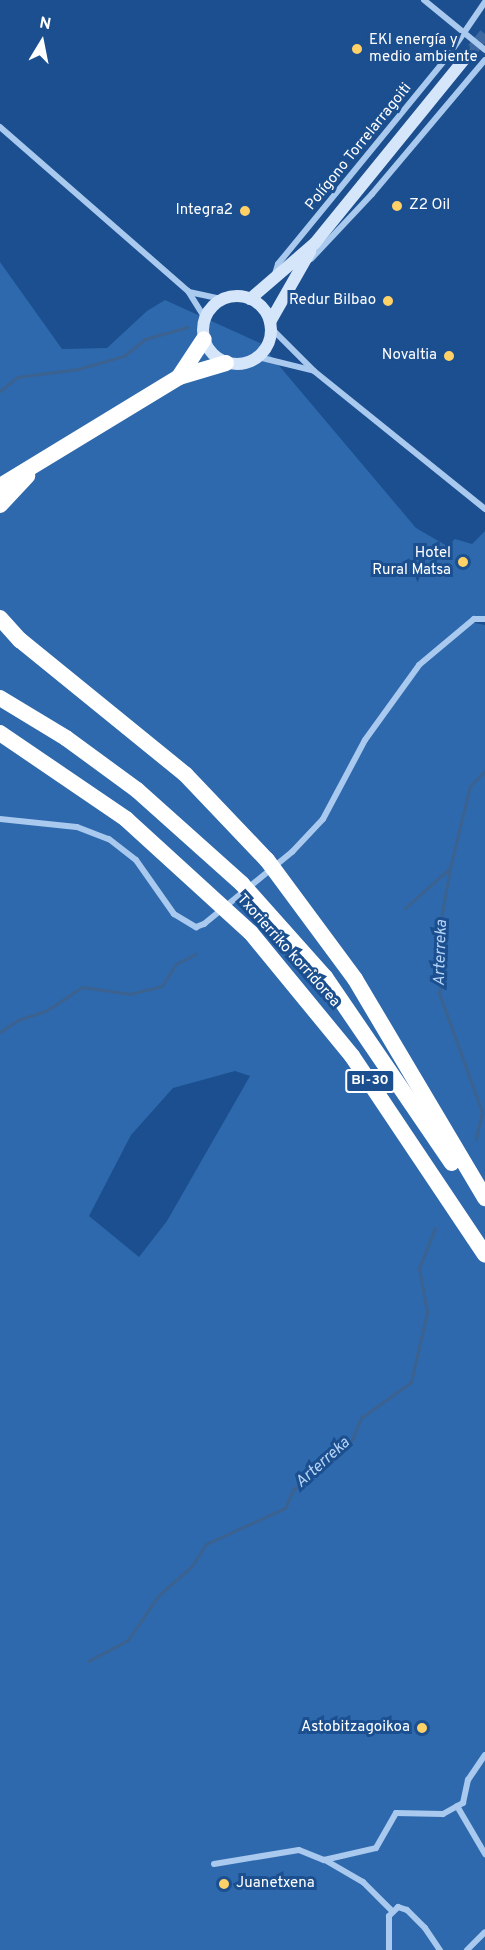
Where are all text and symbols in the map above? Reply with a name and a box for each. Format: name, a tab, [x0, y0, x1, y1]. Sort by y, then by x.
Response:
north arrow	[12, 12, 72, 72]
text: N	[38, 13, 53, 35]
place label: EKI energía y medio ambiente	[369, 31, 477, 66]
marker: EKI energía y medio ambiente	[350, 42, 364, 56]
street label: Polígono Torrelarragoiti	[302, 80, 416, 214]
place label: Z2 Oil	[409, 197, 450, 215]
marker: Z2 Oil	[390, 199, 404, 213]
place label: Integra2	[176, 202, 233, 220]
marker: Integra2	[238, 204, 252, 218]
place label: Redur Bilbao	[289, 292, 376, 310]
marker: Redur Bilbao	[381, 294, 395, 308]
place label: Novaltia	[382, 347, 437, 365]
marker: Novaltia	[442, 349, 456, 363]
place label: Hotel Rural Matsa	[372, 544, 451, 579]
marker: Hotel Rural Matsa	[456, 555, 470, 569]
street label: Txorierriko korridorea	[233, 891, 343, 1011]
water label: Arterreka	[430, 919, 452, 987]
road number: BI-30	[344, 1070, 395, 1092]
water label: Arterreka	[292, 1434, 354, 1492]
place label: Astobitzagoikoa	[301, 1719, 410, 1737]
marker: Astobitzagoikoa	[415, 1721, 429, 1735]
place label: Juanetxena	[236, 1875, 315, 1893]
marker: Juanetxena	[217, 1877, 231, 1891]

